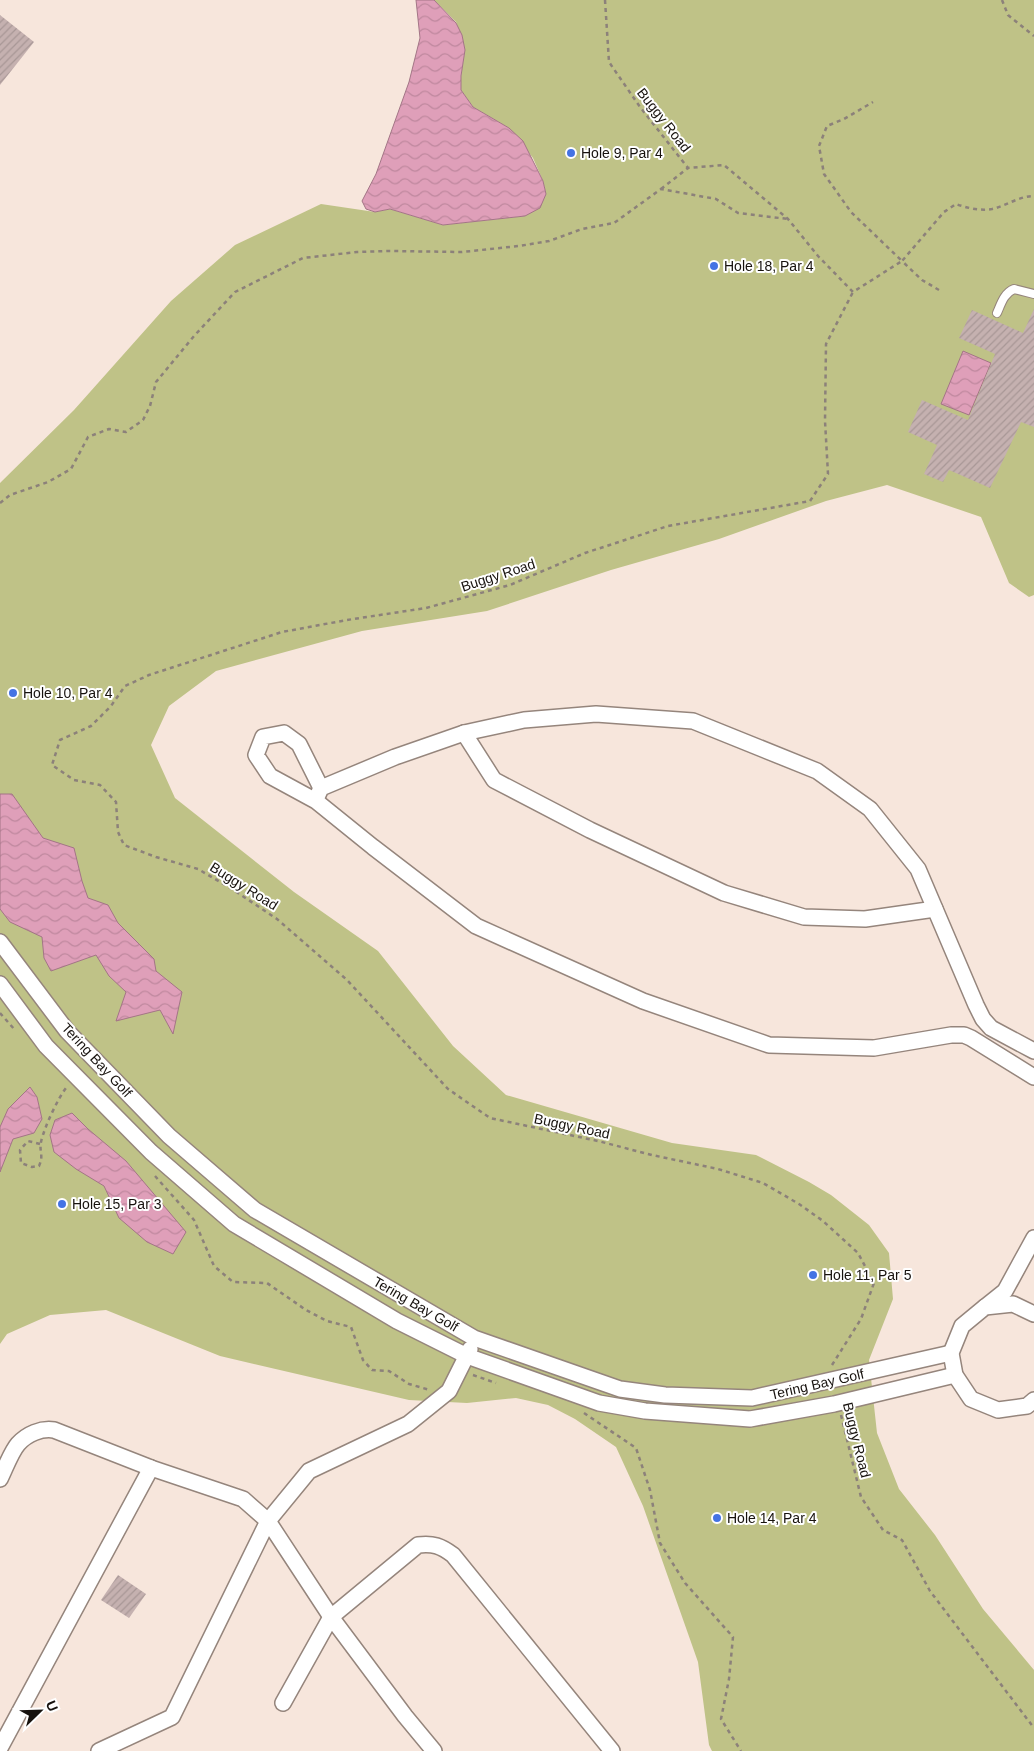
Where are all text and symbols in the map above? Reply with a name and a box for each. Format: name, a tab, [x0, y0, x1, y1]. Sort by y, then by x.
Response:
street label: Buggy Road	[634, 85, 694, 155]
place label: Hole 9, Par 4	[581, 145, 663, 161]
marker: Hole 9, Par 4	[565, 147, 577, 159]
place label: Hole 18, Par 4	[724, 258, 814, 274]
marker: Hole 18, Par 4	[708, 260, 720, 272]
street label: Buggy Road	[459, 555, 537, 595]
place label: Hole 10, Par 4	[23, 685, 113, 701]
marker: Hole 10, Par 4	[7, 687, 19, 699]
street label: Buggy Road	[207, 859, 281, 913]
street label: Tering Bay Golf	[59, 1020, 136, 1101]
street label: Buggy Road	[533, 1110, 611, 1142]
place label: Hole 15, Par 3	[72, 1196, 162, 1212]
marker: Hole 15, Par 3	[56, 1198, 68, 1210]
place label: Hole 11, Par 5	[823, 1267, 912, 1283]
marker: Hole 11, Par 5	[807, 1269, 819, 1281]
street label: Tering Bay Golf	[371, 1273, 462, 1335]
street label: Tering Bay Golf	[769, 1365, 866, 1403]
street label: Buggy Road	[840, 1401, 874, 1479]
place label: Hole 14, Par 4	[727, 1510, 817, 1526]
marker: Hole 14, Par 4	[711, 1512, 723, 1524]
north arrow	[15, 1686, 65, 1736]
text: U	[43, 1698, 61, 1714]

